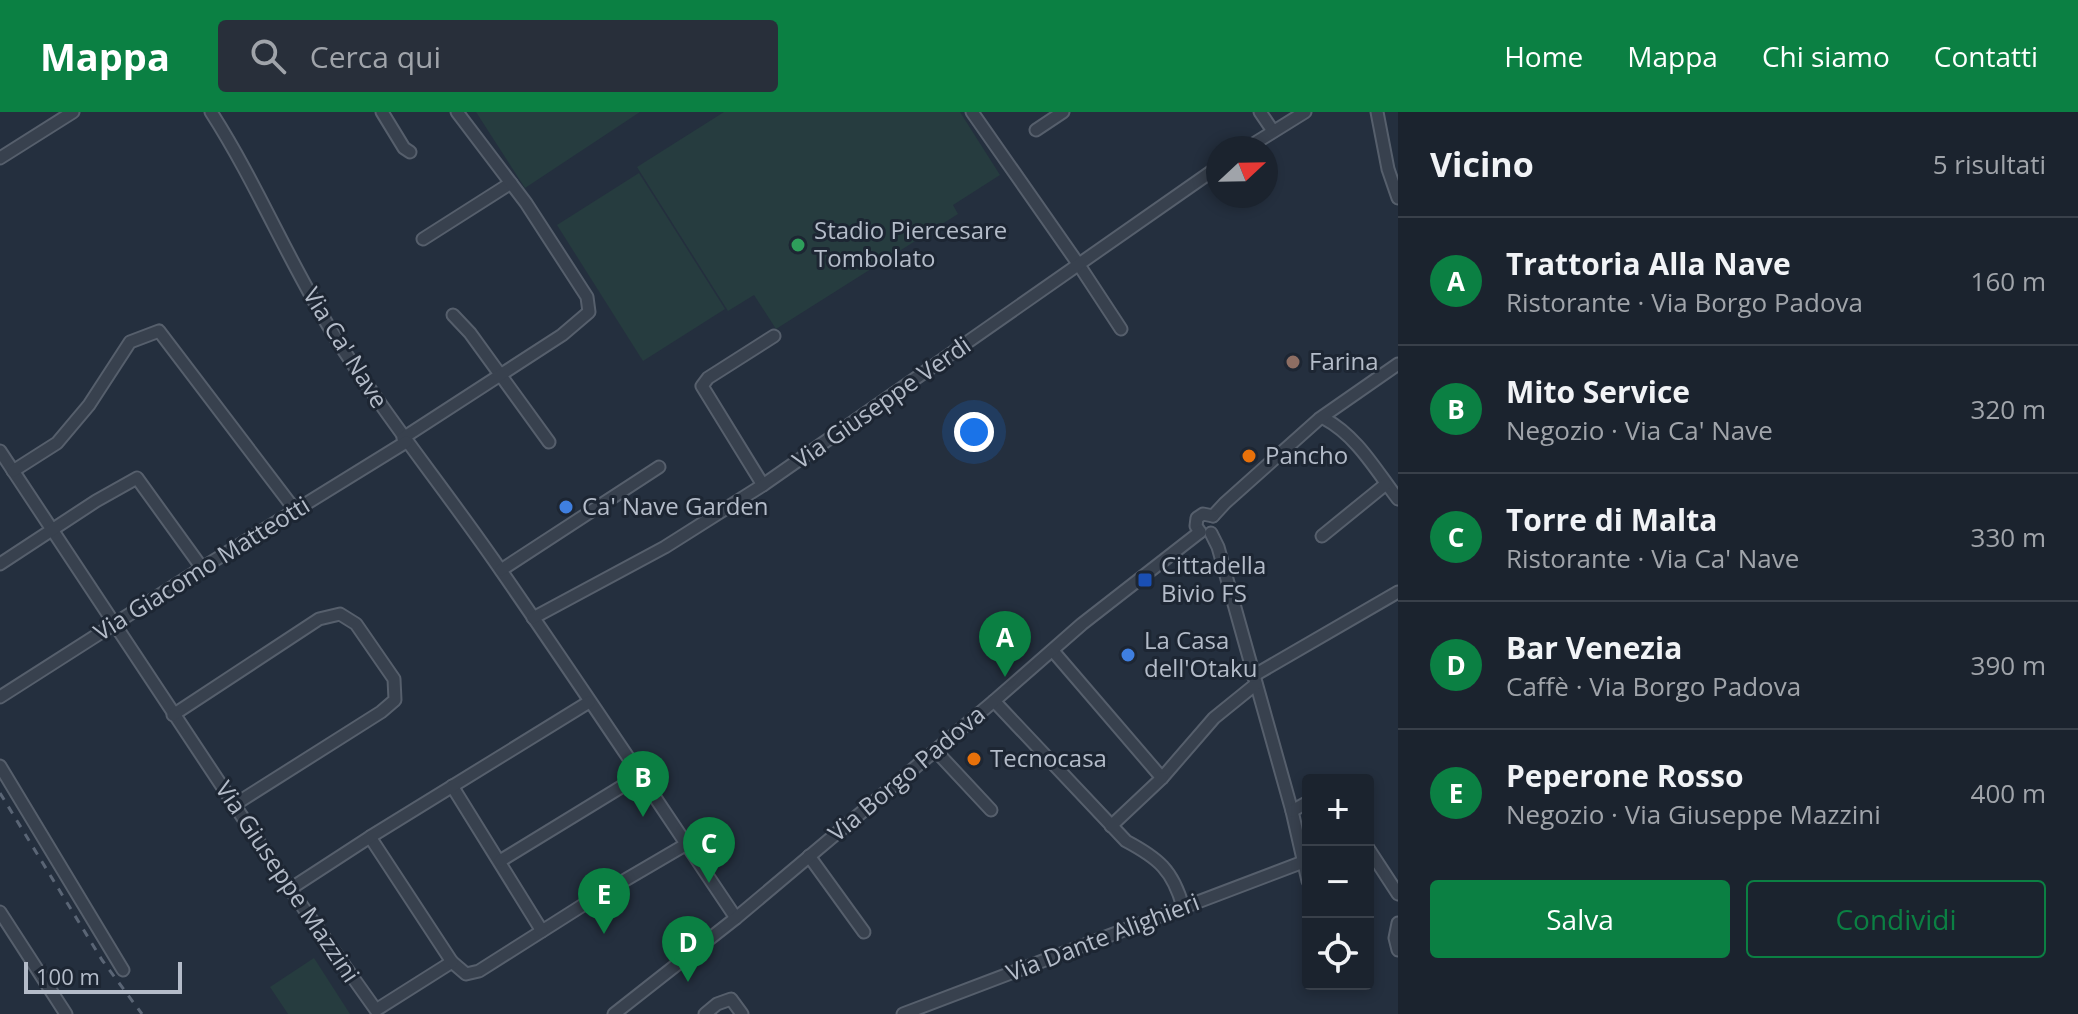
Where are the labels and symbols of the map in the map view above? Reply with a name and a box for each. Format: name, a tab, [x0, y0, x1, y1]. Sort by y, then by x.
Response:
north arrow	[1206, 136, 1278, 208]
place label: Stadio Piercesare Tombolato	[814, 213, 1007, 274]
marker: Stadio Piercesare Tombolato	[789, 236, 807, 254]
street label: Via Ca' Nave	[296, 280, 397, 414]
street label: Via Giuseppe Verdi	[785, 328, 977, 476]
place label: Farina	[1309, 344, 1379, 377]
marker: Farina	[1284, 353, 1302, 371]
your location	[954, 412, 994, 452]
place label: Pancho	[1265, 438, 1348, 471]
marker: Pancho	[1240, 447, 1258, 465]
street label: Via Giacomo Matteotti	[87, 488, 315, 648]
place label: Ca' Nave Garden	[582, 489, 769, 522]
marker: Ca' Nave Garden	[557, 498, 575, 516]
place label: Cittadella Bivio FS	[1161, 548, 1266, 609]
marker: Cittadella Bivio FS	[1136, 571, 1154, 589]
pin: A	[979, 611, 1031, 677]
place label: La Casa dell'Otaku	[1144, 623, 1257, 684]
marker: La Casa dell'Otaku	[1119, 646, 1137, 664]
street label: Via Borgo Padova	[821, 697, 992, 848]
place label: Tecnocasa	[990, 741, 1107, 774]
marker: Tecnocasa	[965, 750, 983, 768]
pin: B	[617, 751, 669, 817]
street label: Via Giuseppe Mazzini	[208, 774, 368, 988]
pin: C	[683, 817, 735, 883]
pin: E	[578, 868, 630, 934]
street label: Via Dante Alighieri	[1001, 885, 1204, 989]
pin: D	[662, 916, 714, 982]
scale bar	[24, 958, 182, 994]

